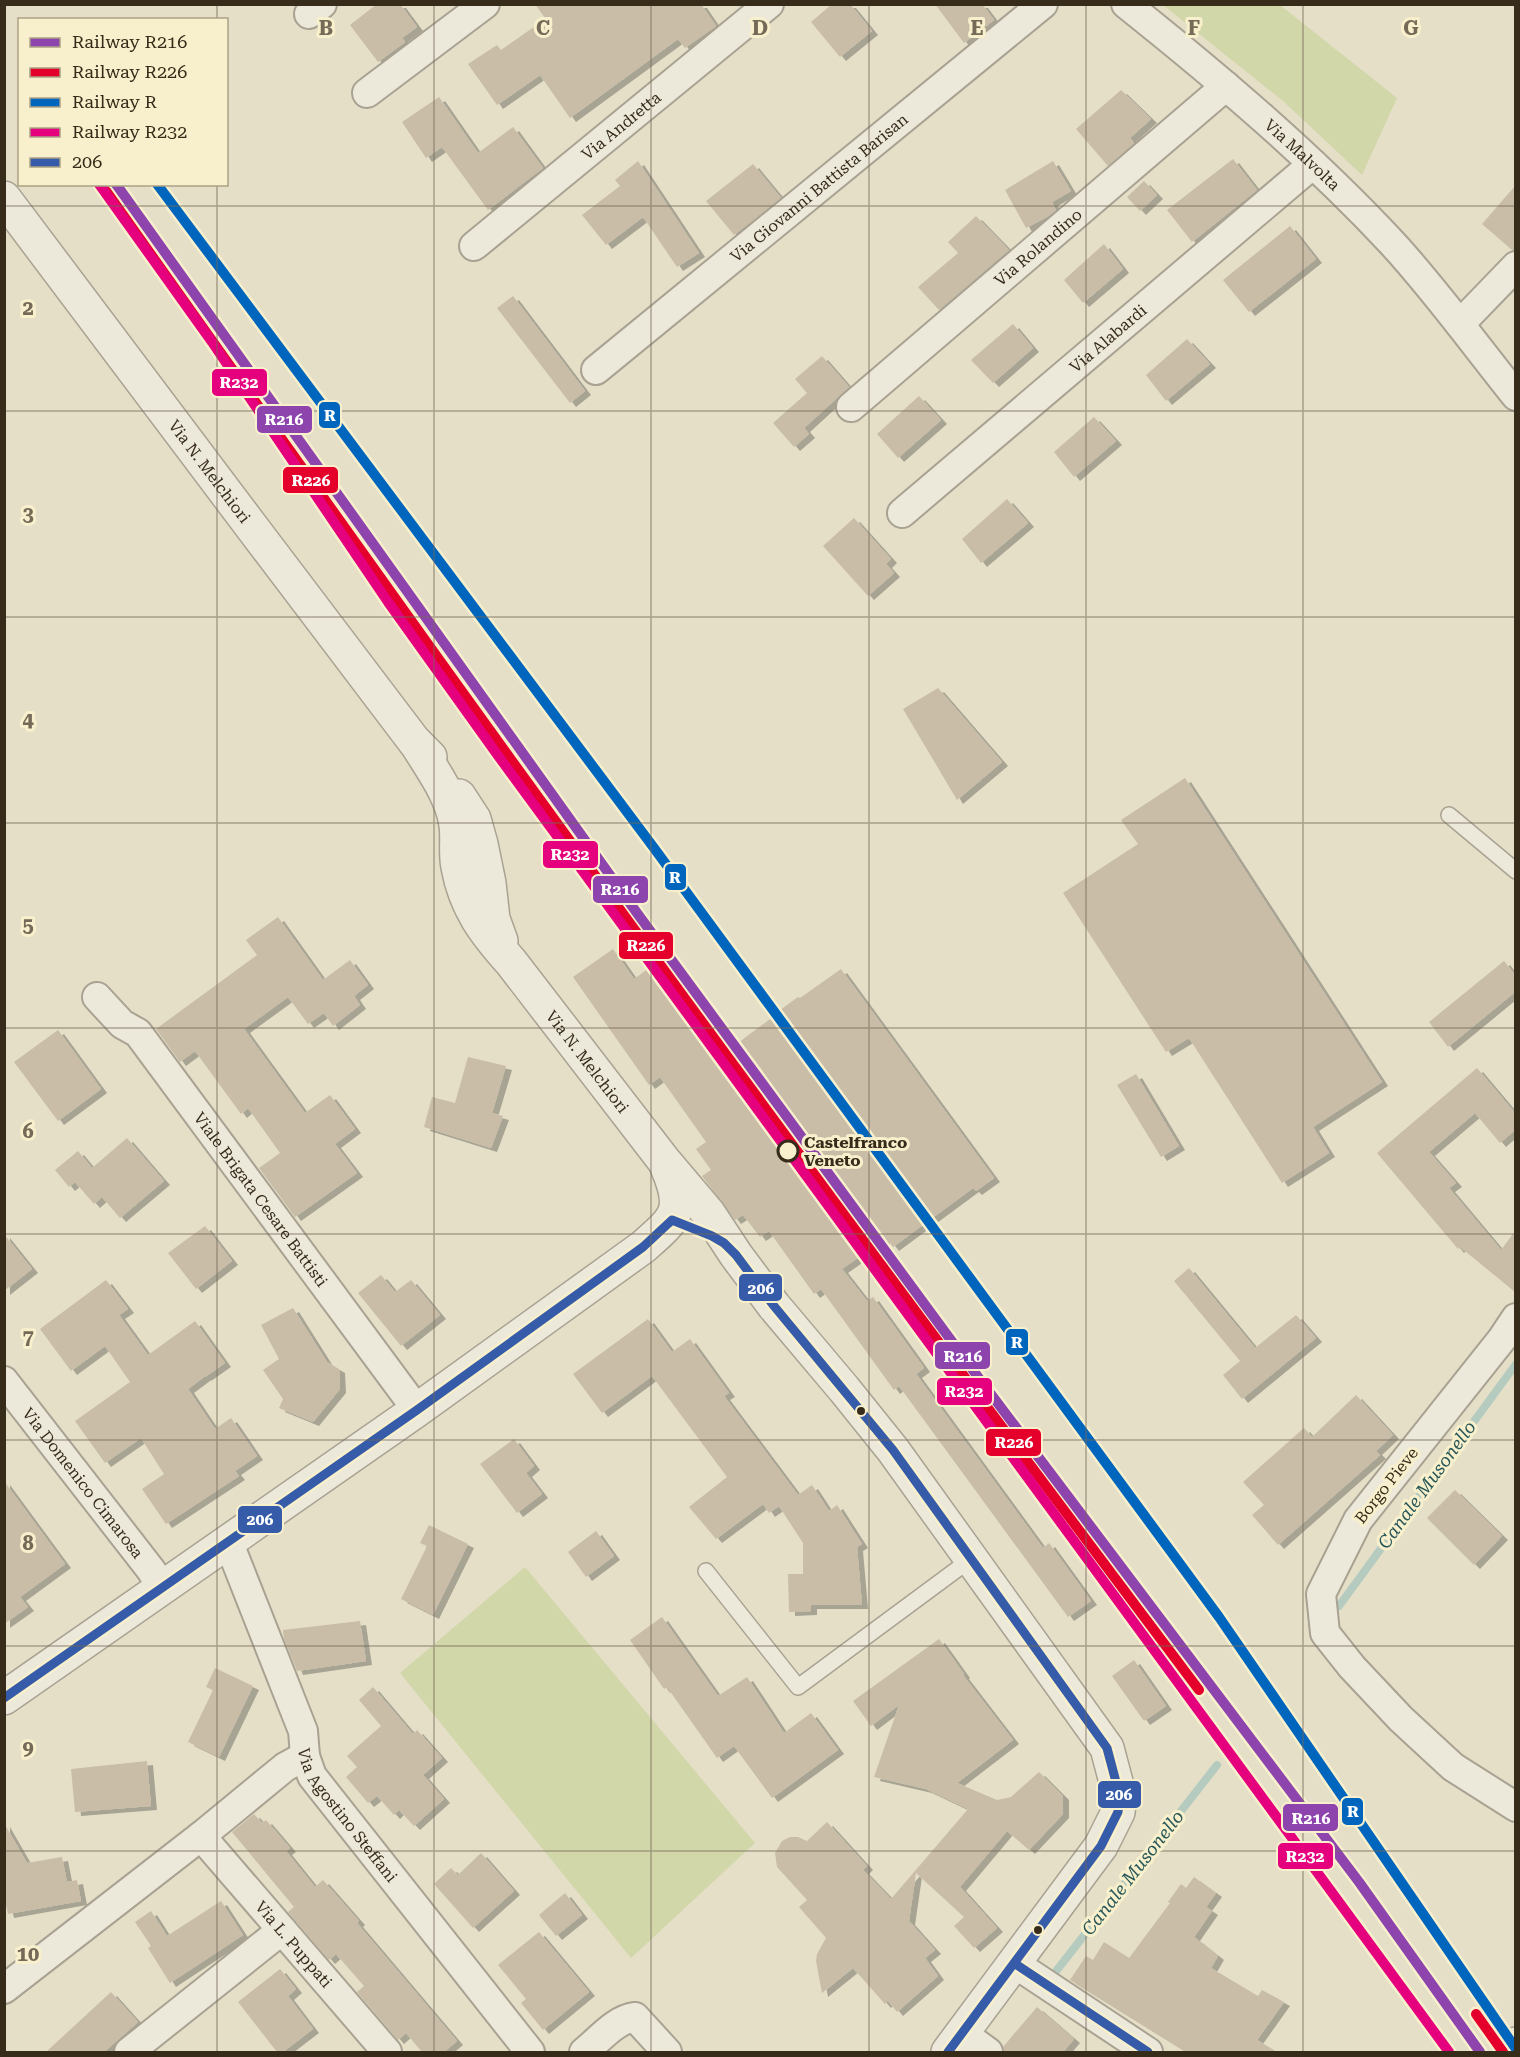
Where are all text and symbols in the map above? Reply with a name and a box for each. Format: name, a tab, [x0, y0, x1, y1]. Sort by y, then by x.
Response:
text: B	[319, 16, 333, 40]
text: C	[536, 16, 550, 40]
text: D	[752, 16, 768, 40]
text: E	[971, 16, 984, 40]
text: F	[1188, 16, 1200, 40]
text: G	[1403, 16, 1419, 40]
legend	[18, 18, 228, 186]
text: Railway R216	[72, 31, 187, 52]
text: Railway R226	[72, 61, 187, 82]
street label: Via Andretta	[578, 88, 665, 164]
text: Railway R	[72, 91, 158, 112]
street label: Via Giovanni Battista Barisan	[727, 110, 912, 266]
street label: Via Malvolta	[1260, 115, 1344, 195]
text: Railway R232	[72, 121, 187, 142]
text: 206	[72, 151, 102, 172]
street label: Via Rolandino	[991, 205, 1086, 290]
text: 2	[22, 296, 34, 320]
street label: Via Alabardi	[1066, 301, 1150, 377]
line badge: R232	[211, 368, 268, 397]
text: R232	[220, 373, 258, 392]
line badge: R	[318, 401, 341, 429]
line badge: R216	[256, 405, 313, 434]
text: R	[324, 406, 336, 425]
text: R216	[265, 410, 303, 429]
street label: Via N. Melchiori	[164, 416, 254, 527]
line badge: R226	[282, 466, 339, 494]
text: R226	[292, 471, 330, 490]
text: 3	[22, 502, 34, 526]
text: 4	[22, 708, 34, 732]
line badge: R232	[542, 840, 599, 869]
text: R232	[551, 845, 589, 864]
line badge: R	[664, 863, 687, 891]
text: R	[669, 868, 681, 887]
line badge: R216	[592, 875, 649, 904]
text: R216	[601, 880, 639, 899]
text: 5	[22, 913, 34, 937]
line badge: R226	[618, 931, 674, 960]
text: R226	[627, 936, 665, 955]
street label: Via N. Melchiori	[542, 1007, 633, 1117]
street label: Viale Brigata Cesare Battisti	[190, 1109, 331, 1291]
text: 6	[22, 1119, 34, 1143]
place label: Castelfranco Veneto	[804, 1133, 907, 1170]
marker: Castelfranco Veneto	[777, 1140, 799, 1162]
line badge: 206	[738, 1273, 783, 1302]
text: 206	[748, 1279, 774, 1298]
text: 7	[22, 1325, 34, 1349]
line badge: R	[1005, 1328, 1029, 1356]
text: R	[1011, 1333, 1023, 1352]
line badge: R216	[934, 1341, 991, 1370]
text: R216	[944, 1347, 982, 1366]
line badge: R232	[936, 1377, 993, 1406]
text: R232	[945, 1382, 983, 1401]
street label: Via Domenico Cimarosa	[18, 1404, 147, 1562]
unlabelled marker	[855, 1405, 867, 1417]
water label: Canale Musonello	[1373, 1417, 1480, 1553]
line badge: R226	[985, 1428, 1042, 1457]
text: R226	[995, 1433, 1033, 1452]
street label: Borgo Pieve	[1351, 1443, 1422, 1527]
line badge: 206	[237, 1505, 283, 1534]
text: 206	[247, 1510, 273, 1529]
text: 8	[22, 1531, 34, 1555]
text: 9	[22, 1736, 34, 1760]
street label: Via Agostino Steffani	[294, 1747, 401, 1886]
line badge: 206	[1097, 1780, 1142, 1809]
text: 206	[1106, 1785, 1132, 1804]
line badge: R	[1341, 1797, 1364, 1826]
text: R	[1347, 1802, 1359, 1821]
line badge: R216	[1282, 1803, 1339, 1832]
water label: Canale Musonello	[1077, 1806, 1188, 1939]
text: R216	[1292, 1809, 1330, 1828]
line badge: R232	[1277, 1842, 1334, 1870]
text: R232	[1286, 1847, 1324, 1866]
street label: Via L. Puppati	[251, 1897, 336, 1991]
unlabelled marker	[1032, 1924, 1044, 1936]
text: 10	[17, 1942, 39, 1966]

